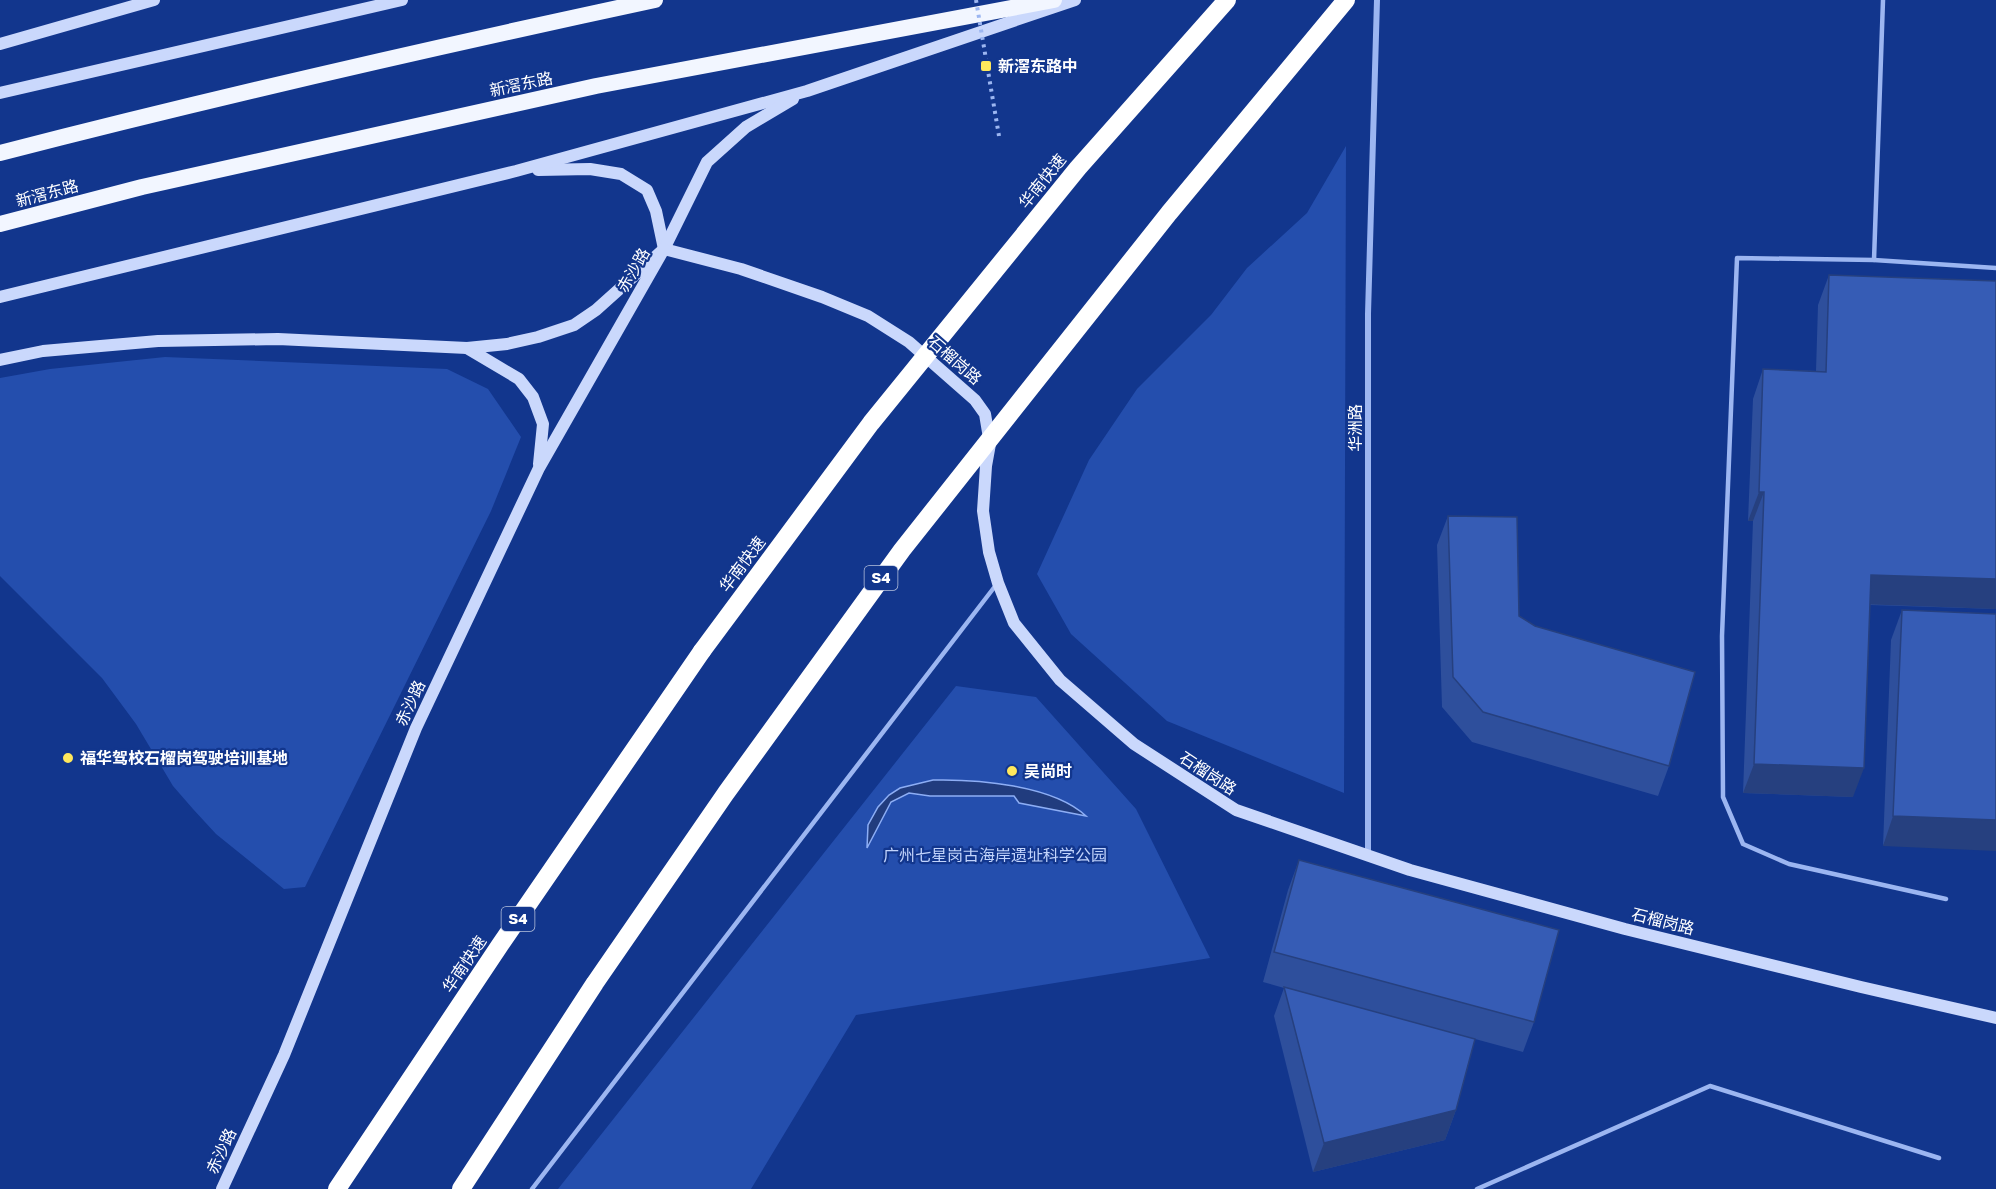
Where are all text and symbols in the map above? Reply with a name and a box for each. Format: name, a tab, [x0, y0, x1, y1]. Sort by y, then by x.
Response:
place label: 新滘东路中	[998, 56, 1078, 76]
marker: 新滘东路中	[979, 59, 993, 73]
street label: 新滘东路	[488, 68, 554, 100]
street label: 华南快速	[1014, 150, 1070, 212]
street label: 新滘东路	[13, 175, 81, 211]
street label: 赤沙路	[612, 244, 654, 296]
street label: 石榴岗路	[924, 331, 986, 389]
street label: 华洲路	[1345, 404, 1365, 452]
street label: 华南快速	[715, 532, 769, 596]
road number: S4	[864, 566, 898, 590]
street label: 赤沙路	[391, 677, 429, 729]
street label: 石榴岗路	[1176, 747, 1240, 799]
place label: 福华驾校石榴岗驾驶培训基地	[80, 748, 288, 768]
marker: 福华驾校石榴岗驾驶培训基地	[61, 751, 75, 765]
place label: 吴尚时	[1024, 761, 1072, 781]
marker: 吴尚时	[1005, 764, 1019, 778]
park label: 广州七星岗古海岸遗址科学公园	[883, 845, 1107, 865]
street label: 石榴岗路	[1630, 904, 1696, 938]
road number: S4	[502, 907, 534, 931]
street label: 华南快速	[438, 932, 490, 996]
street label: 赤沙路	[202, 1125, 240, 1177]

